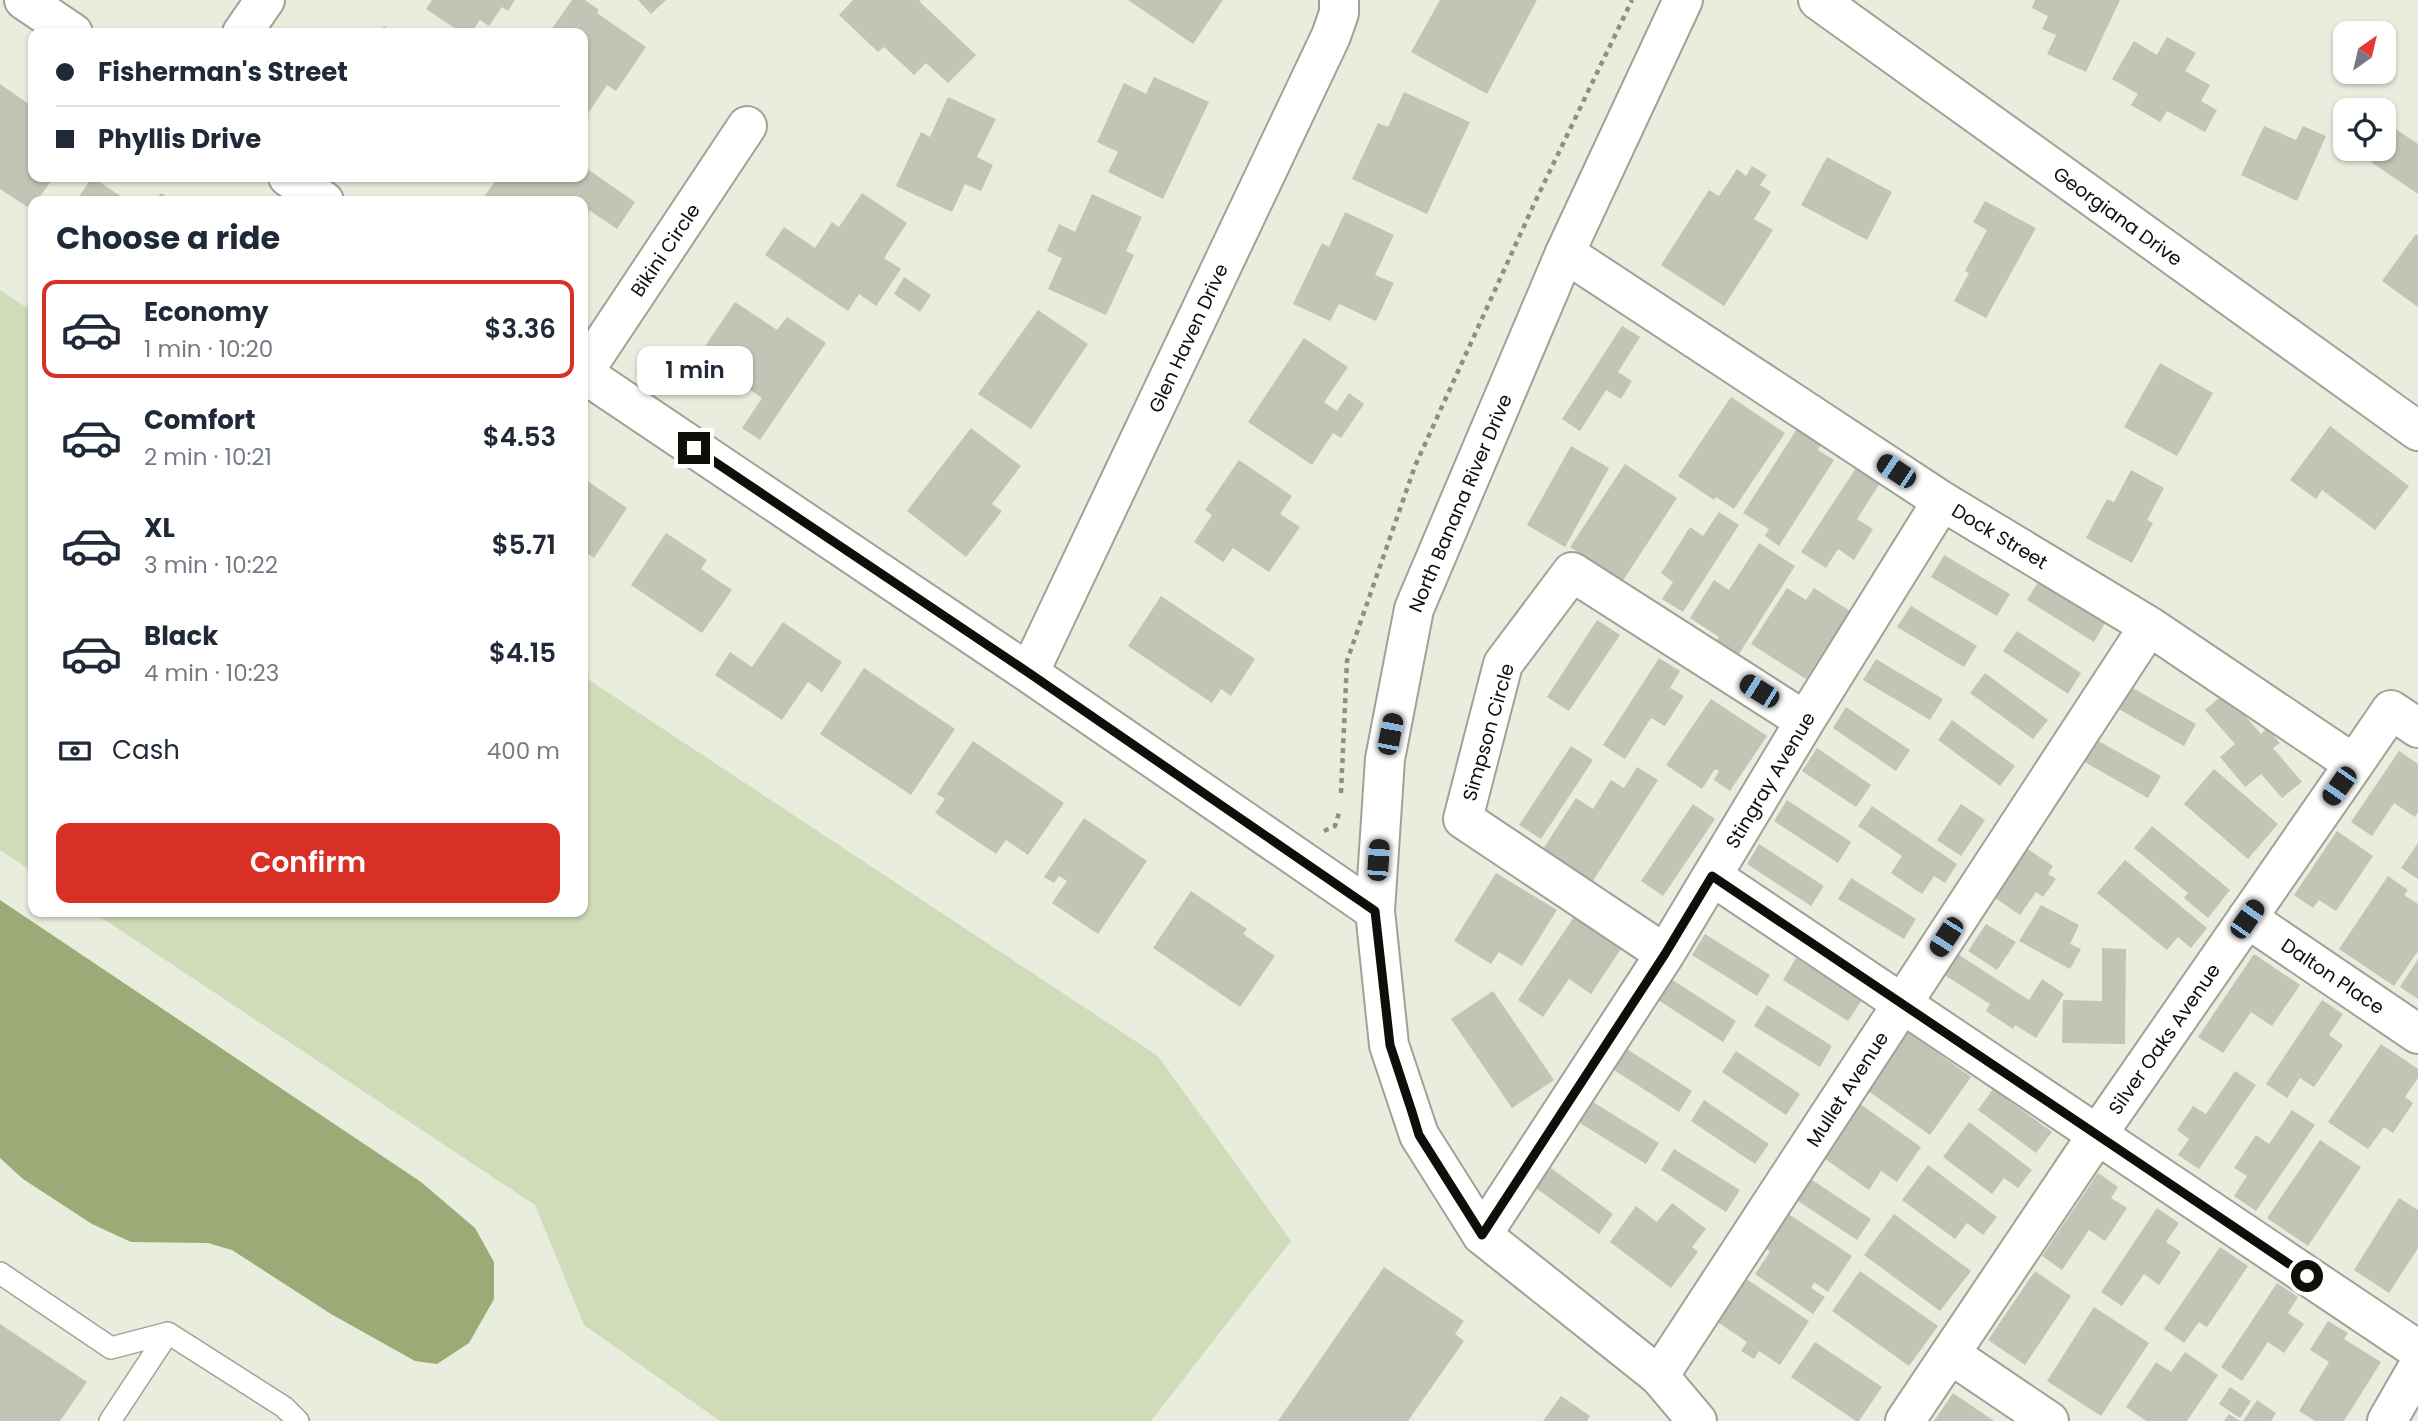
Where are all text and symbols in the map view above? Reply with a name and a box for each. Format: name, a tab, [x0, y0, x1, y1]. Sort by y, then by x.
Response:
north arrow	[2333, 21, 2396, 84]
map controls	[2333, 21, 2396, 161]
text: Fisherman's Street	[98, 54, 348, 90]
button: locate	[2333, 98, 2396, 161]
text: Phyllis Drive	[98, 121, 261, 157]
street label: Georgiana Drive	[2048, 160, 2188, 273]
street label: Bikini Circle	[624, 198, 707, 302]
text: Choose a ride	[56, 215, 280, 260]
street label: Glen Haven Drive	[1142, 259, 1235, 417]
text: Economy	[144, 294, 268, 330]
icon: car	[60, 298, 123, 361]
text: $3.36	[484, 311, 556, 347]
text: 1 min · 10:20	[144, 333, 273, 365]
callout: 1 min	[636, 346, 752, 396]
text: 1 min	[665, 354, 725, 386]
street label: North Banana River Drive	[1402, 390, 1519, 617]
text: Comfort	[144, 402, 256, 438]
icon: car	[60, 406, 123, 469]
text: $4.53	[483, 419, 556, 455]
route end	[678, 432, 710, 464]
text: 2 min · 10:21	[144, 441, 272, 473]
car	[1873, 451, 1920, 491]
street label: Dock Street	[1947, 497, 2053, 576]
text: XL	[144, 510, 175, 546]
icon: car	[60, 514, 123, 577]
text: $5.71	[492, 527, 556, 563]
text: 3 min · 10:22	[144, 549, 278, 581]
text: Black	[144, 618, 218, 654]
icon: car	[60, 622, 123, 685]
text: $4.15	[489, 635, 556, 671]
text: 4 min · 10:23	[144, 657, 279, 689]
street label: Simpson Circle	[1456, 660, 1521, 804]
car	[1736, 671, 1783, 711]
street label: Stingray Avenue	[1719, 707, 1822, 854]
car	[1376, 711, 1405, 757]
icon: cash	[56, 732, 94, 770]
text: Cash	[112, 732, 180, 768]
text: 400 m	[487, 735, 560, 767]
car	[2319, 763, 2360, 809]
button: Confirm	[56, 823, 560, 903]
car	[1367, 838, 1390, 882]
car	[2227, 896, 2268, 942]
car	[1926, 914, 1967, 960]
street label: Dalton Place	[2276, 932, 2390, 1021]
street label: Silver Oaks Avenue	[2102, 958, 2227, 1120]
street label: Mullet Avenue	[1800, 1026, 1895, 1152]
route start	[2291, 1260, 2323, 1292]

